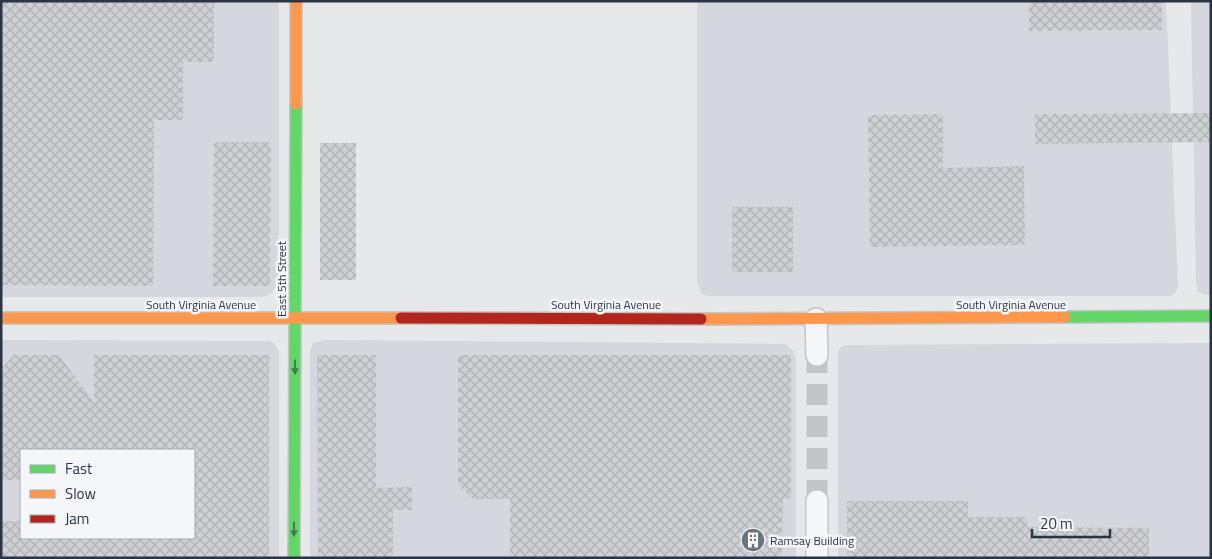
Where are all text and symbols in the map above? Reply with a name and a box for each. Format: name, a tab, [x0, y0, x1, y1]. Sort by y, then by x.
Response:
street label: East 5th Street	[272, 240, 291, 317]
street label: South Virginia Avenue	[146, 295, 256, 314]
street label: South Virginia Avenue	[551, 295, 661, 314]
street label: South Virginia Avenue	[956, 295, 1066, 314]
one-way arrow	[291, 359, 299, 375]
legend	[20, 449, 195, 539]
text: Fast	[65, 457, 93, 480]
text: Slow	[65, 482, 96, 505]
scale bar	[1032, 506, 1110, 538]
text: Jam	[65, 507, 89, 530]
text: 20 m	[1040, 512, 1073, 535]
one-way arrow	[290, 522, 298, 538]
building icon: Ramsay Building	[740, 527, 766, 553]
place label: Ramsay Building	[770, 531, 854, 550]

